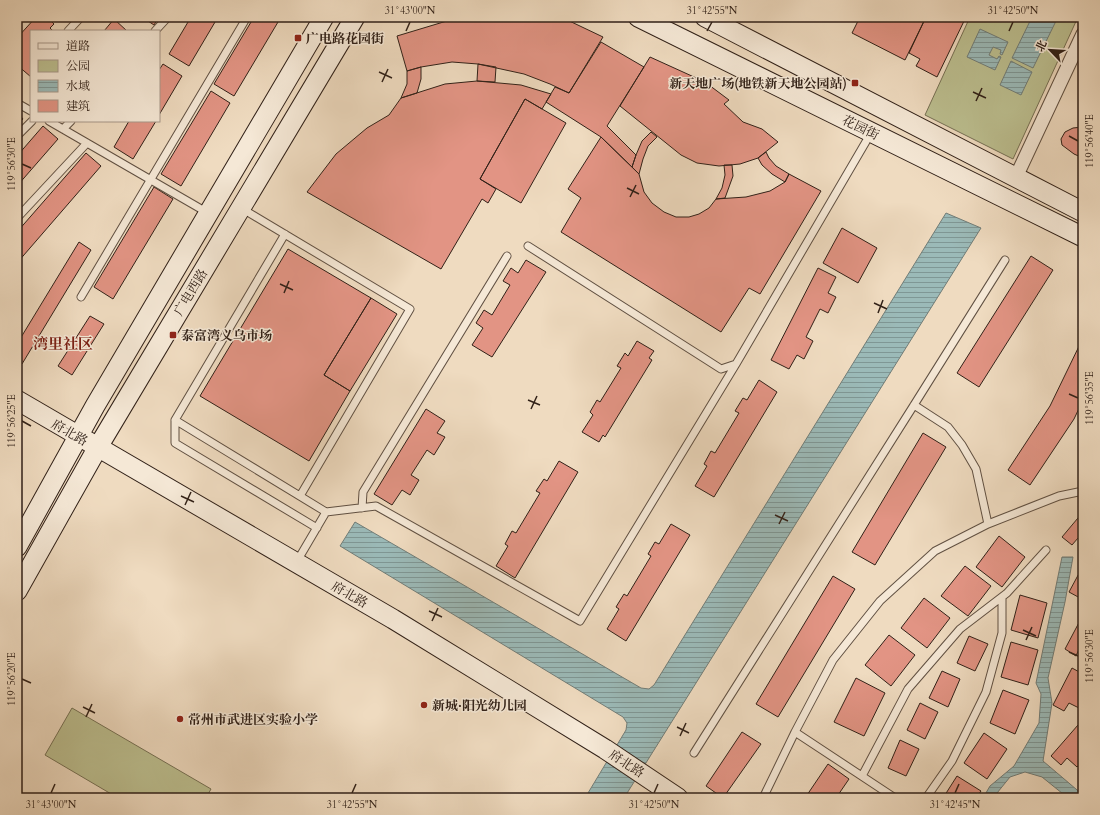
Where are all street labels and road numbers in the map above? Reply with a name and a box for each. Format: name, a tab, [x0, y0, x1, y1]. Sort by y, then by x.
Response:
street label: 花园街	[839, 111, 882, 145]
street label: 广电西路	[170, 266, 212, 319]
street label: 府北路	[48, 415, 91, 450]
street label: 府北路	[328, 577, 371, 612]
street label: 府北路	[605, 746, 648, 782]

